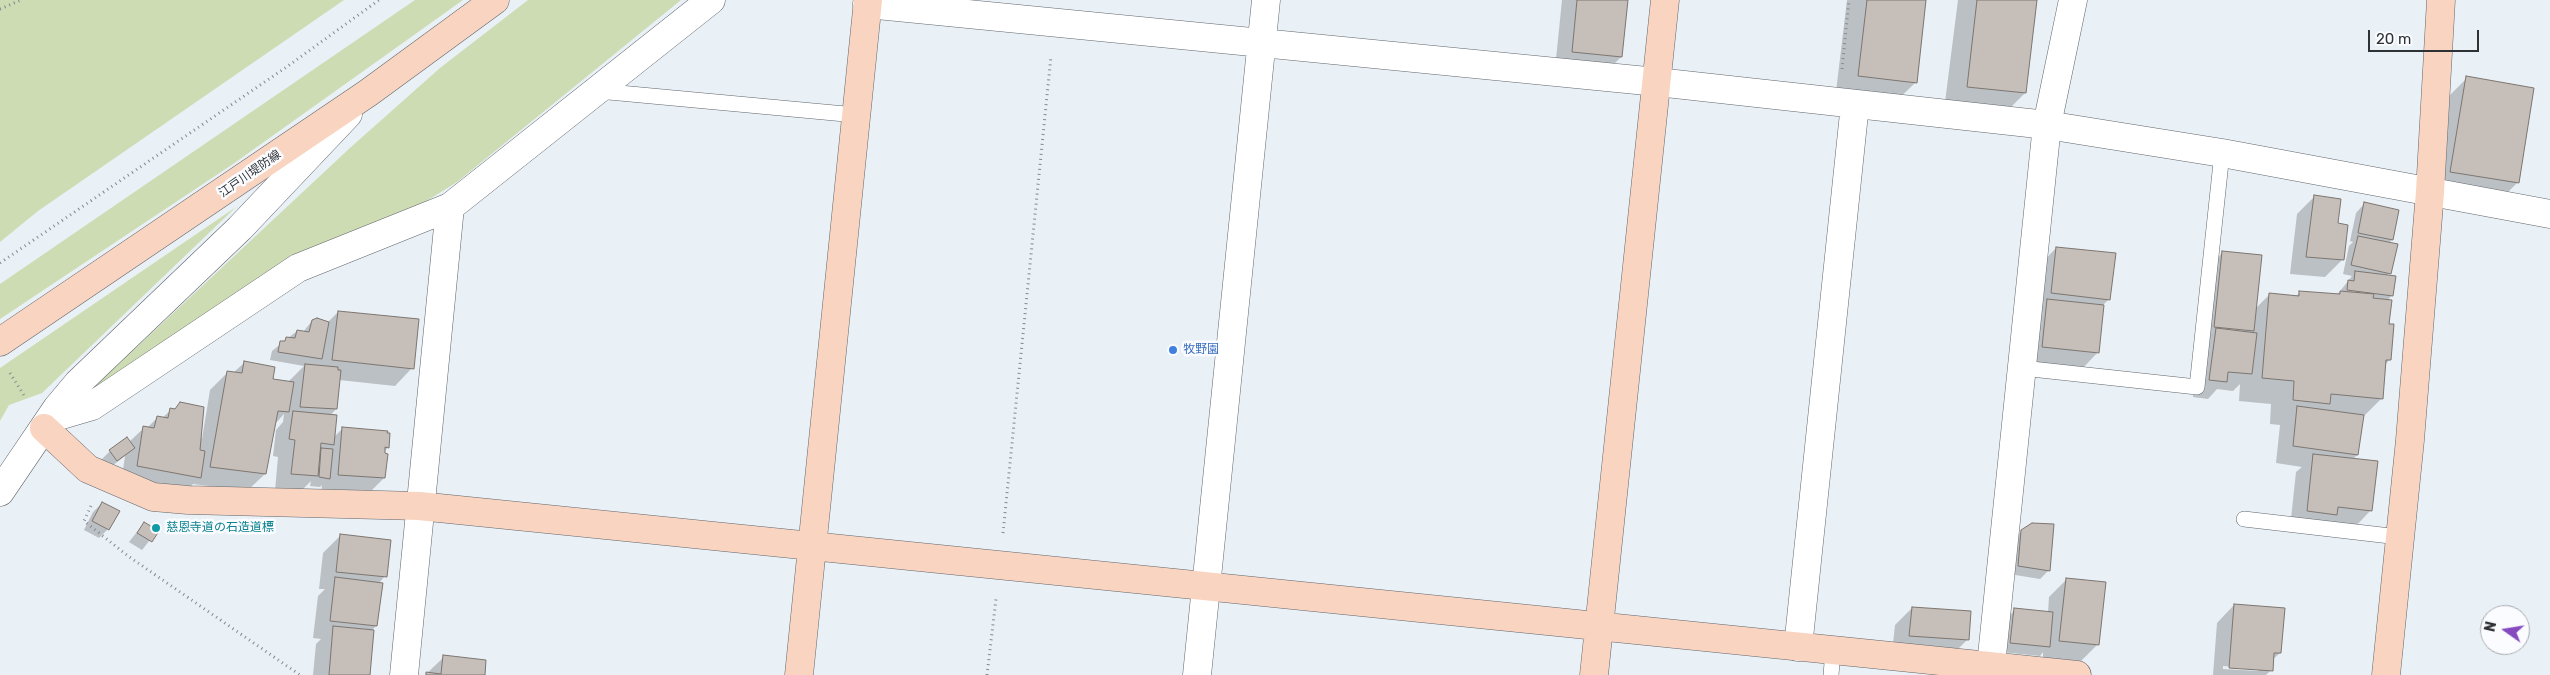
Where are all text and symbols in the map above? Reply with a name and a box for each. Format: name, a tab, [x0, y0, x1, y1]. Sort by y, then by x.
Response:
scale bar	[2370, 20, 2481, 52]
text: 20 m	[2376, 30, 2411, 48]
street label: 江戸川堤防線	[216, 147, 284, 201]
place label: 牧野園	[1183, 343, 1219, 357]
marker: 牧野園	[1167, 344, 1179, 356]
place label: 慈恩寺道の石造道標	[166, 521, 274, 535]
marker: 慈恩寺道の石造道標	[150, 522, 162, 534]
north arrow	[2480, 605, 2530, 655]
text: N	[2481, 620, 2500, 634]

